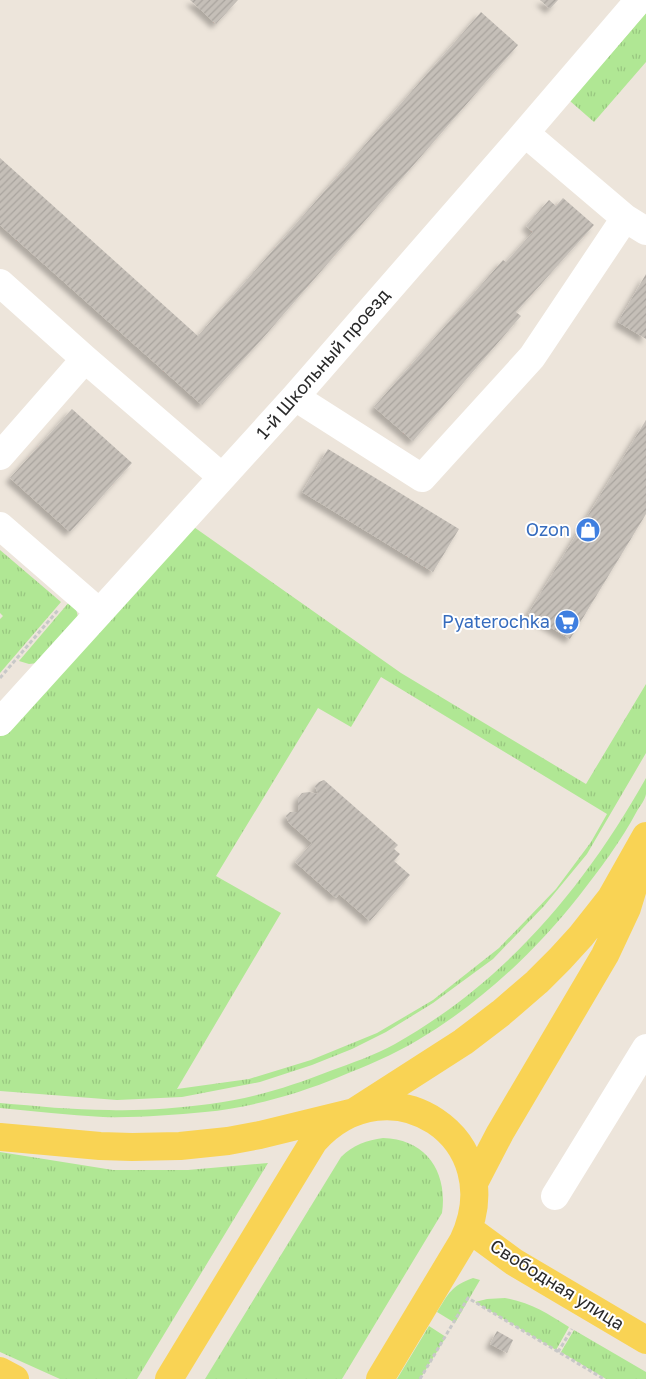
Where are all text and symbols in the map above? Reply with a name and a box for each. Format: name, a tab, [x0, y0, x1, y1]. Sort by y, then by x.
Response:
street label: 1-й Школьный проезд	[251, 284, 394, 443]
shop icon: Ozon	[575, 517, 601, 543]
place label: Ozon	[526, 518, 570, 540]
supermarket icon: Pyaterochka	[554, 609, 580, 635]
place label: Pyaterochka	[442, 610, 550, 632]
street label: Свободная улица	[486, 1234, 629, 1334]

